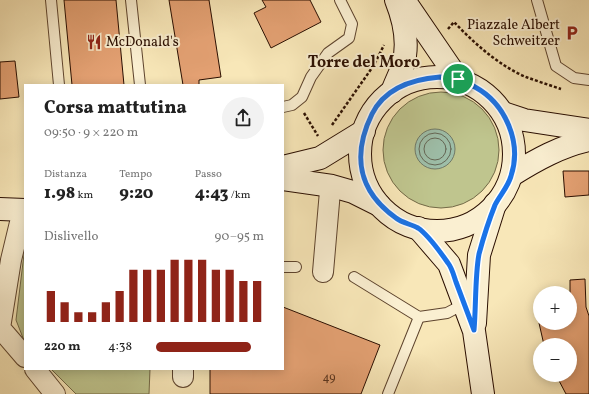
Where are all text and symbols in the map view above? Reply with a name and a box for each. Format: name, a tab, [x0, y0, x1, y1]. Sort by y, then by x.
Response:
place label: Piazzale Albert Schweitzer	[467, 16, 560, 51]
parking icon: Piazzale Albert Schweitzer	[563, 24, 581, 42]
restaurant icon: McDonald's	[85, 33, 103, 51]
place label: McDonald's	[106, 33, 179, 52]
district label: Torre del Moro	[308, 52, 420, 74]
pin	[441, 62, 475, 96]
icon: arrive	[447, 68, 469, 90]
text: Corsa mattutina	[44, 96, 187, 121]
button: share	[222, 97, 264, 139]
text: 09:50 · 9 × 220 m	[44, 124, 138, 142]
text: Distanza	[44, 167, 87, 182]
text: Tempo	[119, 167, 152, 182]
text: Passo	[195, 167, 222, 182]
text: 1.98	[44, 182, 75, 205]
text: 9:20	[119, 182, 153, 205]
text: 4:43	[195, 182, 229, 205]
text: km	[75, 188, 93, 203]
text: /km	[229, 188, 250, 203]
text: Dislivello	[44, 228, 98, 246]
text: 90–95 m	[214, 228, 264, 246]
map controls	[533, 286, 577, 382]
button: +	[533, 286, 577, 330]
text: 220 m	[44, 338, 81, 356]
text: 4:38	[108, 338, 132, 356]
button: −	[533, 338, 577, 382]
house number: 49	[322, 370, 336, 386]

